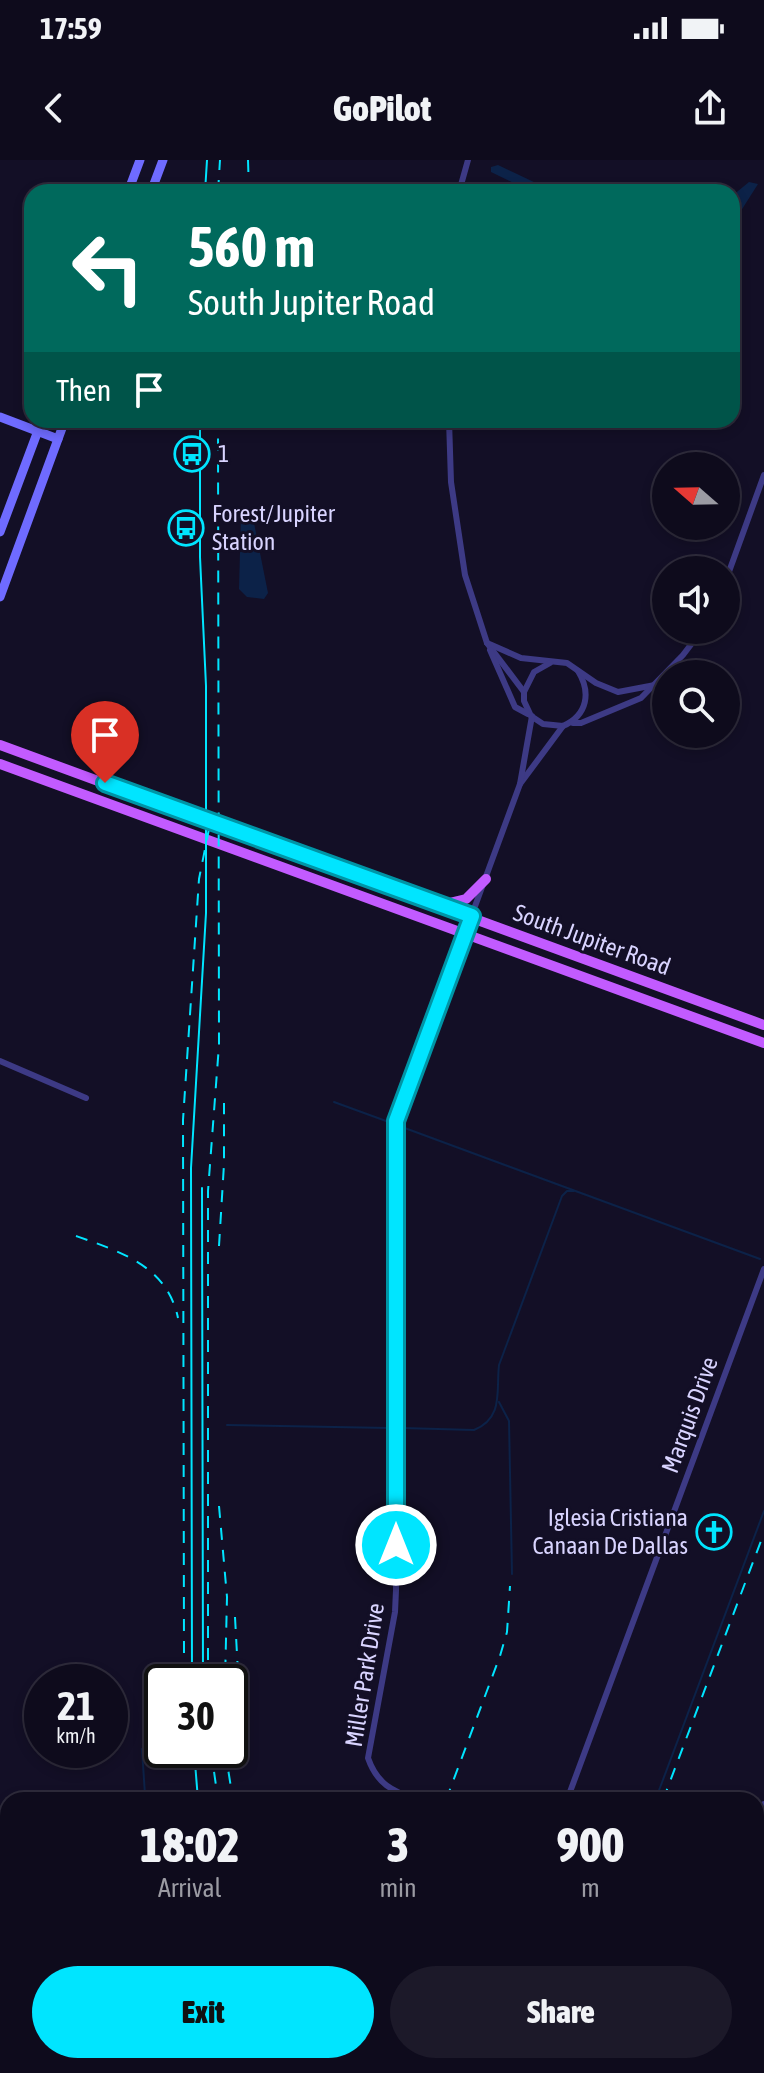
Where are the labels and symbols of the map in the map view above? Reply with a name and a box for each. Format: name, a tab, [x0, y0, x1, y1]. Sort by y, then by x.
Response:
bus stop icon: 1	[173, 435, 211, 473]
place label: 1	[218, 440, 229, 467]
north arrow	[652, 452, 740, 540]
place label: Forest/Jupiter Station	[212, 500, 336, 555]
bus stop icon: Forest/Jupiter Station	[167, 509, 205, 547]
pin	[71, 701, 139, 783]
street label: South Jupiter Road	[510, 899, 674, 980]
street label: Marquis Drive	[656, 1353, 723, 1476]
position arrow	[354, 1503, 438, 1587]
place label: Iglesia Cristiana Canaan De Dallas	[533, 1504, 688, 1559]
church icon: Iglesia Cristiana Canaan De Dallas	[695, 1513, 733, 1551]
street label: Miller Park Drive	[340, 1601, 389, 1749]
speed limit sign: 30	[144, 1664, 248, 1768]

